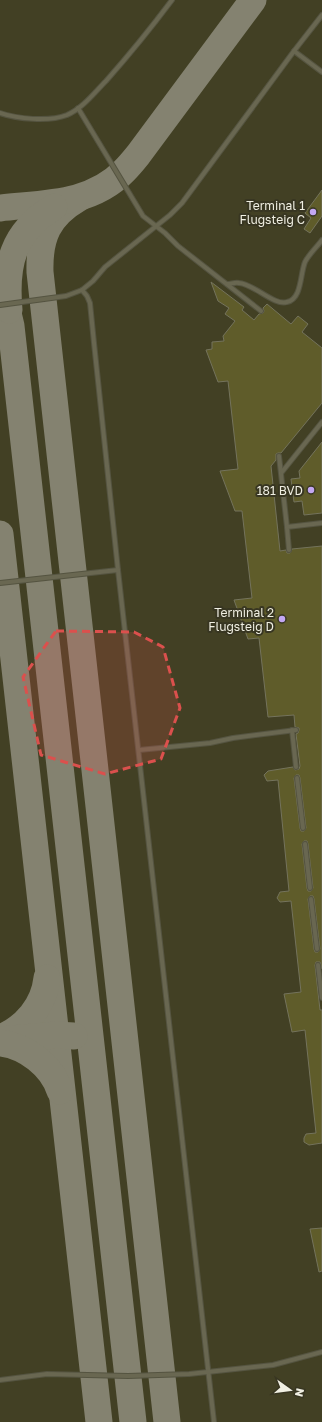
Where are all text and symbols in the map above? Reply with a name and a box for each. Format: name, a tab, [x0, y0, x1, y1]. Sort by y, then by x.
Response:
place label: Terminal 1 Flugsteig C	[240, 198, 305, 227]
marker: Terminal 1 Flugsteig C	[308, 207, 318, 217]
place label: 181 BVD	[257, 483, 303, 498]
marker: 181 BVD	[306, 485, 316, 495]
place label: Terminal 2 Flugsteig D	[208, 605, 274, 634]
marker: Terminal 2 Flugsteig D	[277, 614, 287, 624]
north arrow	[270, 1370, 310, 1410]
text: N	[293, 1387, 308, 1398]

